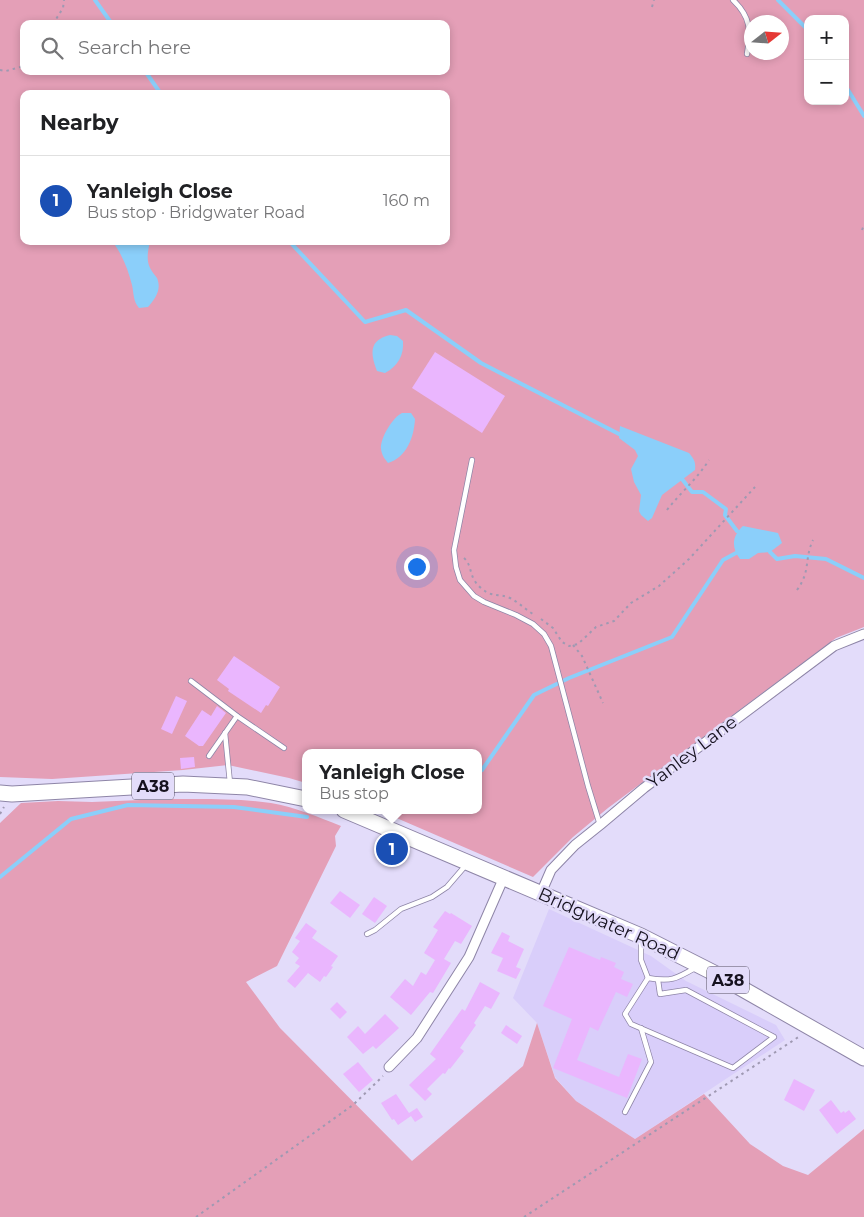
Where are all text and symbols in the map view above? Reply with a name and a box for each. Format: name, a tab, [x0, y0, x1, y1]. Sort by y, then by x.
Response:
north arrow	[744, 15, 789, 60]
map controls	[804, 15, 849, 105]
button: +	[804, 15, 849, 60]
search box	[20, 20, 450, 75]
icon: search	[38, 34, 66, 62]
text: Search here	[78, 36, 191, 59]
button: −	[804, 60, 849, 105]
text: Nearby	[40, 110, 119, 135]
text: Yanleigh Close	[87, 180, 233, 203]
text: 1	[53, 191, 59, 210]
text: 160 m	[383, 191, 430, 210]
text: Bus stop · Bridgwater Road	[87, 203, 305, 222]
your location	[404, 554, 430, 580]
street label: Yanley Lane	[642, 711, 742, 793]
popup	[302, 749, 482, 814]
text: Yanleigh Close	[319, 761, 465, 784]
road number: A38	[132, 772, 174, 799]
text: Bus stop	[319, 784, 389, 803]
pin: 1	[376, 830, 408, 868]
street label: Bridgwater Road	[535, 883, 683, 965]
road number: A38	[707, 966, 749, 994]

